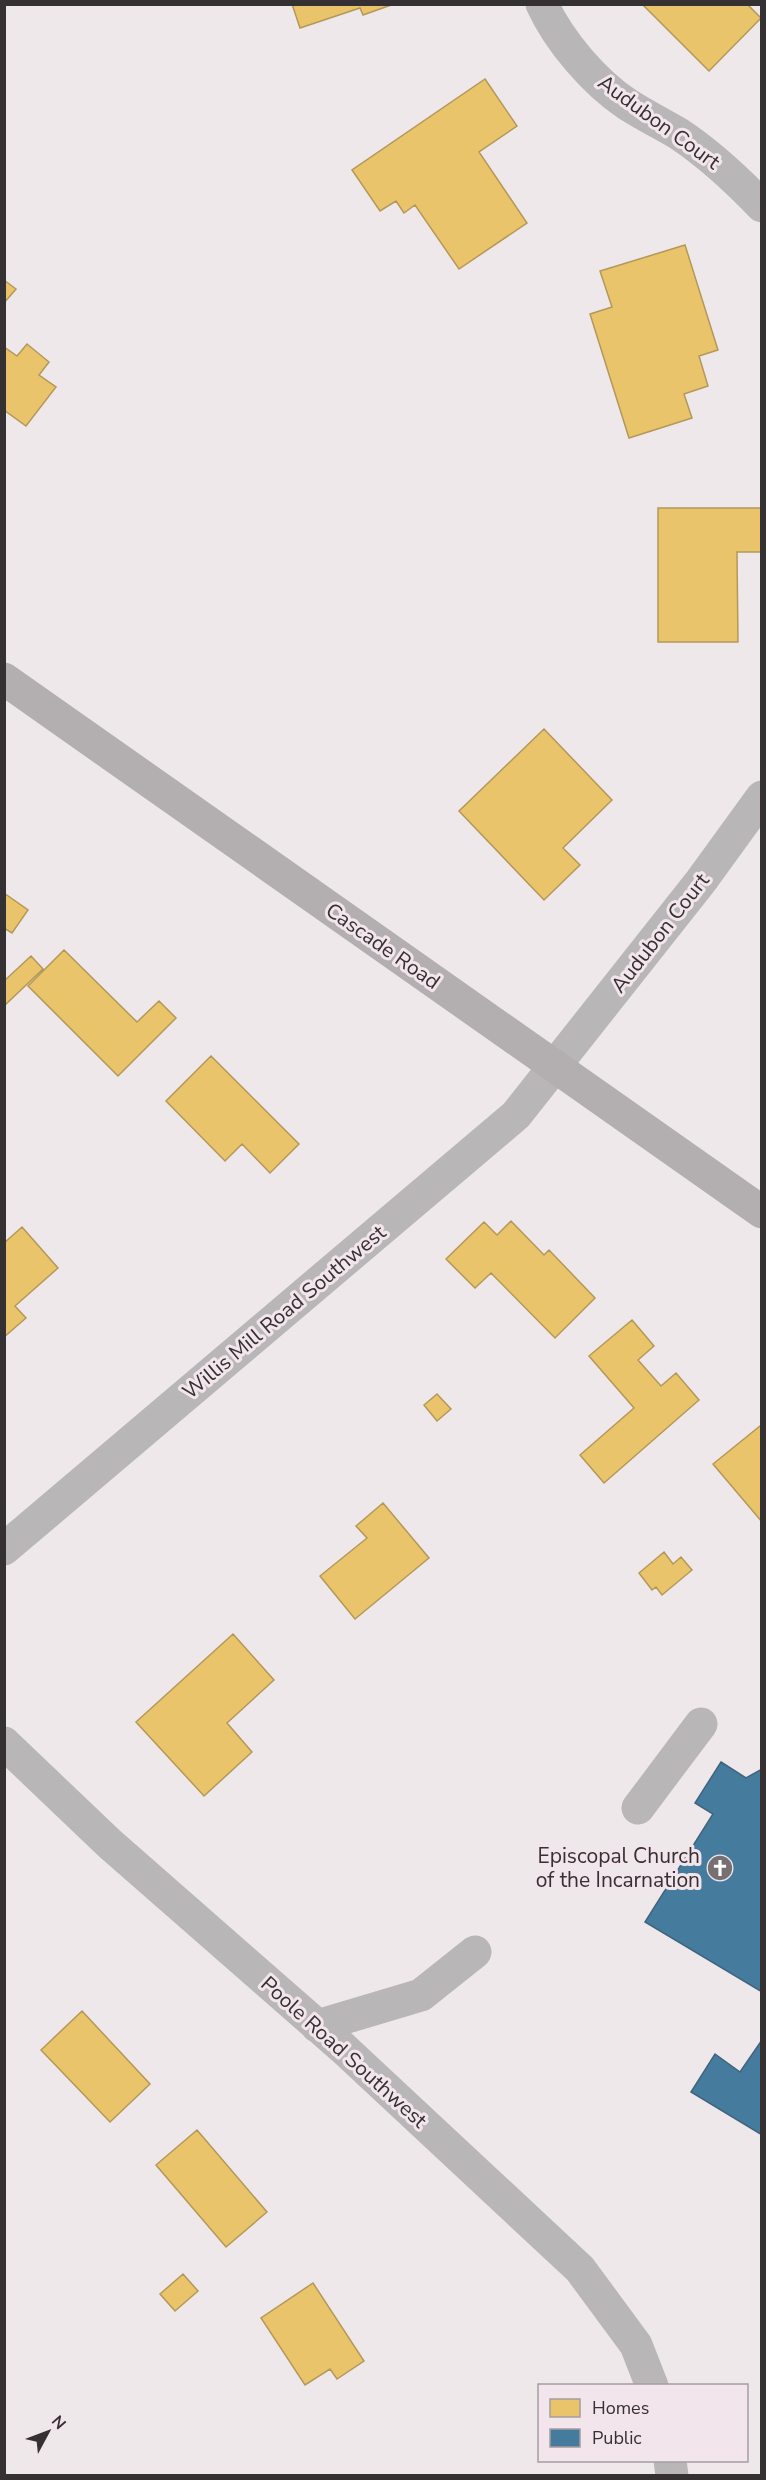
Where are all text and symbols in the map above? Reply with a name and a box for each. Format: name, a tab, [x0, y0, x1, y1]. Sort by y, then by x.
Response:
street label: Audubon Court	[592, 68, 726, 176]
street label: Audubon Court	[604, 867, 716, 999]
street label: Cascade Road	[320, 896, 446, 996]
street label: Willis Mill Road Southwest	[176, 1218, 392, 1405]
place label: Episcopal Church of the Incarnation	[536, 1842, 700, 1894]
church icon: Episcopal Church of the Incarnation	[705, 1853, 735, 1883]
street label: Poole Road Southwest	[255, 1970, 434, 2135]
legend	[538, 2384, 748, 2462]
text: Homes	[592, 2396, 649, 2420]
north arrow	[18, 2402, 78, 2462]
text: N	[46, 2411, 71, 2435]
text: Public	[592, 2426, 642, 2450]

